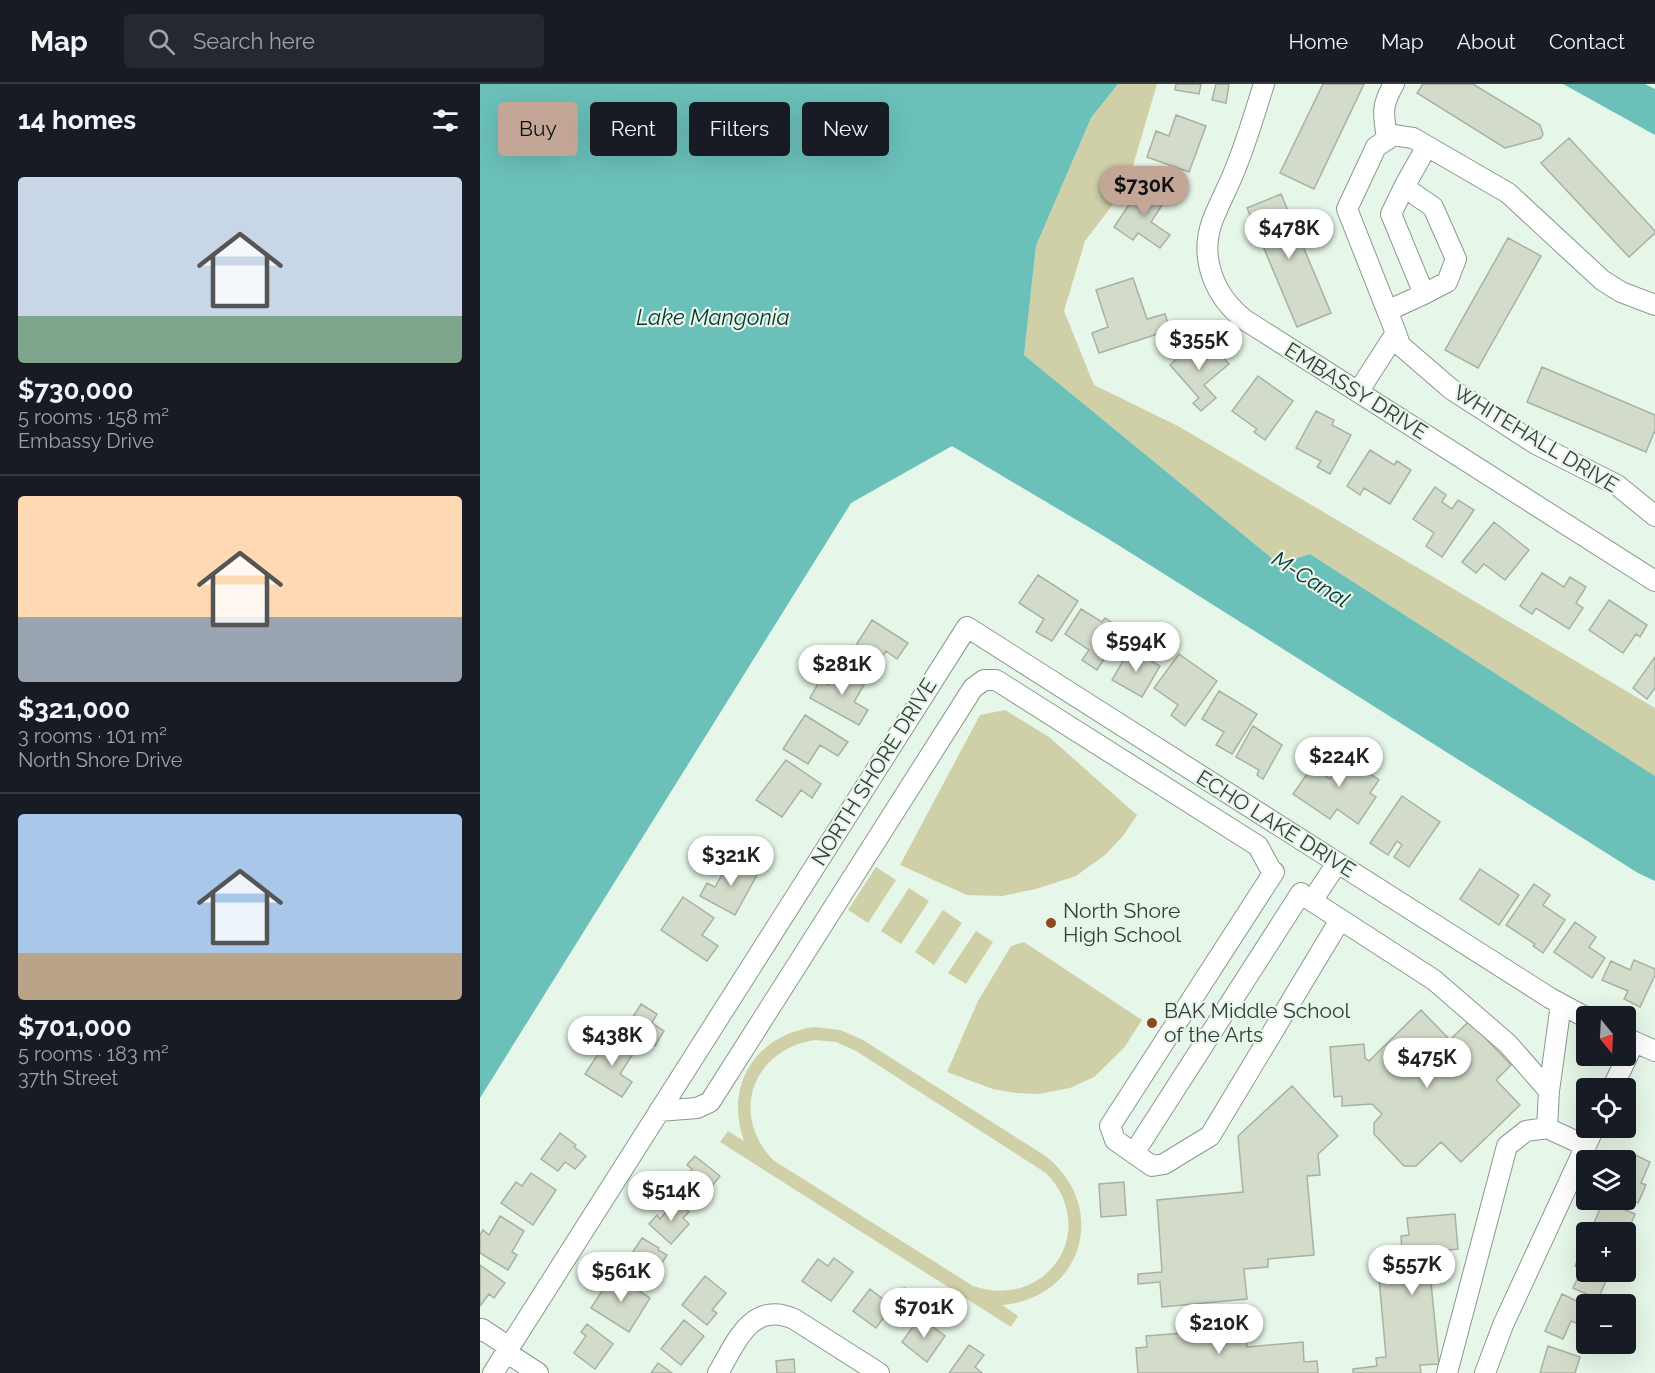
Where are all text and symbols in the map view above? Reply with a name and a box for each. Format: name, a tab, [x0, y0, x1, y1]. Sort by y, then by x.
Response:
search box	[124, 14, 544, 68]
text: Map	[30, 25, 88, 58]
icon: search	[145, 25, 178, 58]
text: Search here	[193, 28, 315, 54]
text: Home	[1289, 29, 1348, 54]
text: Map	[1381, 29, 1424, 54]
text: About	[1457, 29, 1516, 54]
text: Contact	[1549, 29, 1625, 54]
chip: Buy	[498, 102, 578, 156]
chip: Rent	[590, 102, 677, 156]
chip: Filters	[689, 102, 790, 156]
chip: New	[802, 102, 889, 156]
icon: filters	[429, 104, 462, 137]
text: 14 homes	[18, 105, 136, 135]
pin: $730K	[1102, 166, 1186, 217]
text: $730K	[1114, 173, 1174, 197]
pin: $478K	[1247, 209, 1331, 260]
icon: home	[186, 216, 294, 324]
text: $478K	[1259, 216, 1319, 240]
water label: Lake Mangonia	[636, 304, 790, 330]
pin: $355K	[1157, 320, 1241, 371]
text: $355K	[1169, 327, 1229, 351]
street label: EMBASSY DRIVE	[1280, 337, 1432, 444]
text: $730,000	[18, 375, 133, 405]
street label: WHITEHALL DRIVE	[1449, 379, 1623, 498]
text: 5 rooms · 158 m²	[18, 405, 169, 429]
text: Embassy Drive	[18, 429, 154, 453]
icon: home	[186, 535, 294, 643]
water label: M-Canal	[1268, 545, 1355, 613]
pin: $594K	[1094, 622, 1178, 673]
text: $594K	[1106, 629, 1166, 653]
pin: $281K	[800, 645, 884, 696]
text: $281K	[812, 652, 872, 676]
street label: NORTH SHORE DRIVE	[806, 673, 941, 870]
text: $321,000	[18, 694, 130, 724]
text: 3 rooms · 101 m²	[18, 724, 167, 748]
pin: $224K	[1297, 737, 1381, 788]
text: $224K	[1309, 744, 1369, 768]
text: North Shore Drive	[18, 748, 183, 772]
street label: ECHO LAKE DRIVE	[1192, 765, 1360, 883]
pin: $321K	[689, 836, 773, 887]
text: $321K	[702, 843, 760, 867]
icon: home	[186, 853, 294, 961]
place label: North Shore High School	[1063, 898, 1181, 947]
marker: North Shore High School	[1044, 916, 1058, 930]
place label: BAK Middle School of the Arts	[1164, 998, 1350, 1047]
north arrow	[1576, 1006, 1636, 1066]
map controls	[1576, 1006, 1636, 1354]
text: $701,000	[18, 1012, 132, 1042]
pin: $438K	[570, 1016, 654, 1067]
marker: BAK Middle School of the Arts	[1145, 1016, 1159, 1030]
text: $438K	[582, 1023, 642, 1047]
pin: $475K	[1385, 1038, 1469, 1089]
text: 5 rooms · 183 m²	[18, 1042, 169, 1066]
text: $475K	[1397, 1045, 1457, 1069]
text: 37th Street	[18, 1066, 118, 1090]
button: locate	[1576, 1078, 1636, 1138]
button: layers	[1576, 1150, 1636, 1210]
pin: $514K	[629, 1171, 713, 1222]
text: $514K	[642, 1178, 700, 1202]
button: +	[1576, 1222, 1636, 1282]
pin: $557K	[1370, 1245, 1454, 1296]
pin: $561K	[579, 1252, 663, 1303]
text: $557K	[1382, 1252, 1442, 1276]
text: $561K	[591, 1259, 651, 1283]
pin: $701K	[882, 1288, 966, 1339]
button: −	[1576, 1294, 1636, 1354]
text: $701K	[894, 1295, 954, 1319]
pin: $210K	[1177, 1304, 1261, 1355]
text: $210K	[1189, 1311, 1249, 1335]

